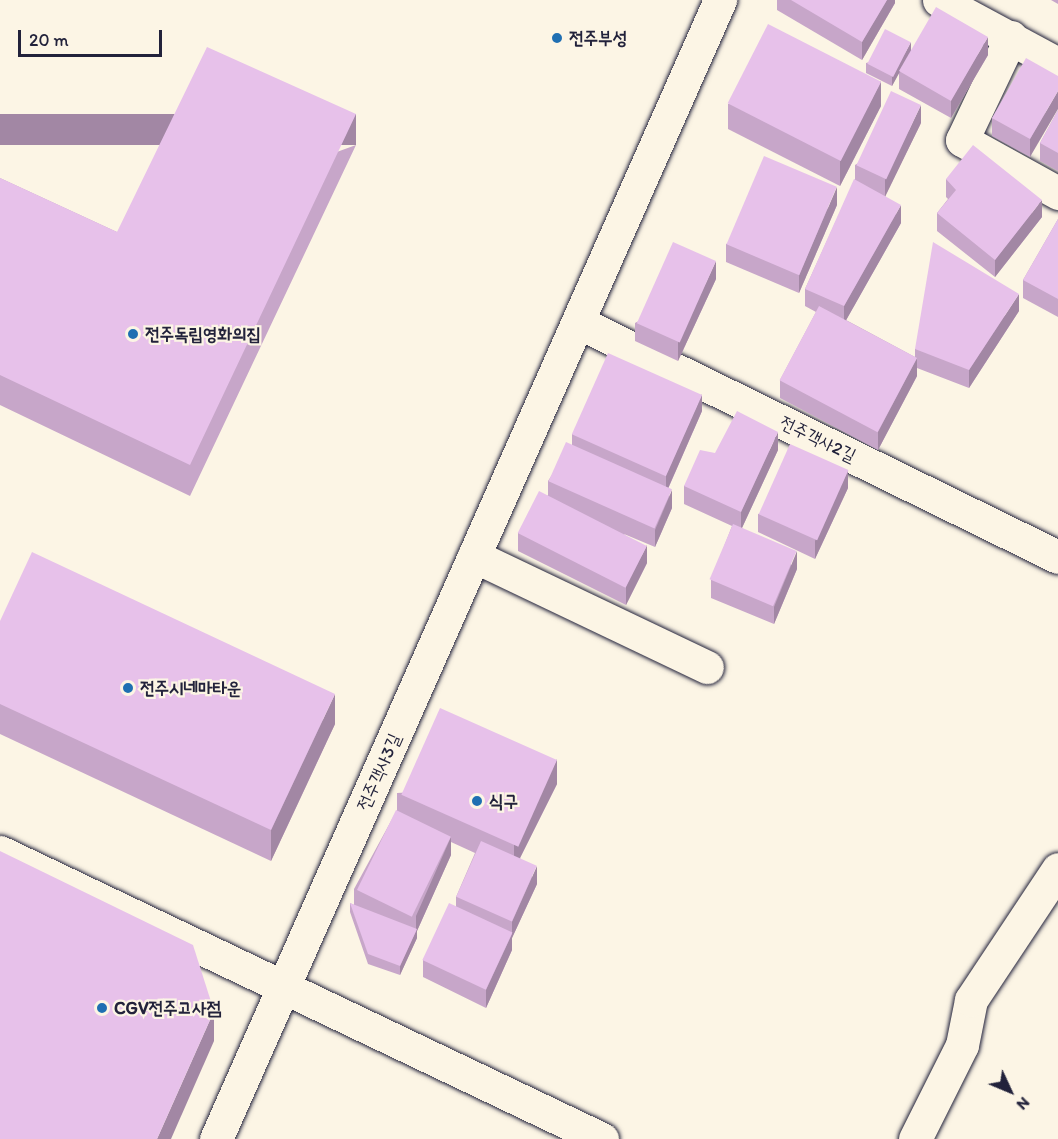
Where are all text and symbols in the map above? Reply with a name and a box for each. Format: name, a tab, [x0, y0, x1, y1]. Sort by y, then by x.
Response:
scale bar	[21, 18, 165, 56]
place label: 전주부성	[569, 27, 627, 49]
text: 20 m	[29, 29, 69, 51]
marker: 전주부성	[550, 31, 564, 45]
place label: 전주독립영화의집	[145, 323, 261, 345]
marker: 전주독립영화의집	[126, 327, 140, 341]
street label: 전주객사2길	[776, 411, 860, 467]
place label: 전주시네마타운	[140, 677, 241, 699]
marker: 전주시네마타운	[121, 681, 135, 695]
street label: 전주객사3길	[352, 730, 406, 814]
place label: 식구	[489, 790, 518, 812]
marker: 식구	[470, 794, 484, 808]
place label: CGV전주고사점	[114, 997, 221, 1019]
marker: CGV전주고사점	[95, 1001, 109, 1015]
north arrow	[980, 1061, 1040, 1121]
text: N	[1013, 1093, 1034, 1114]

